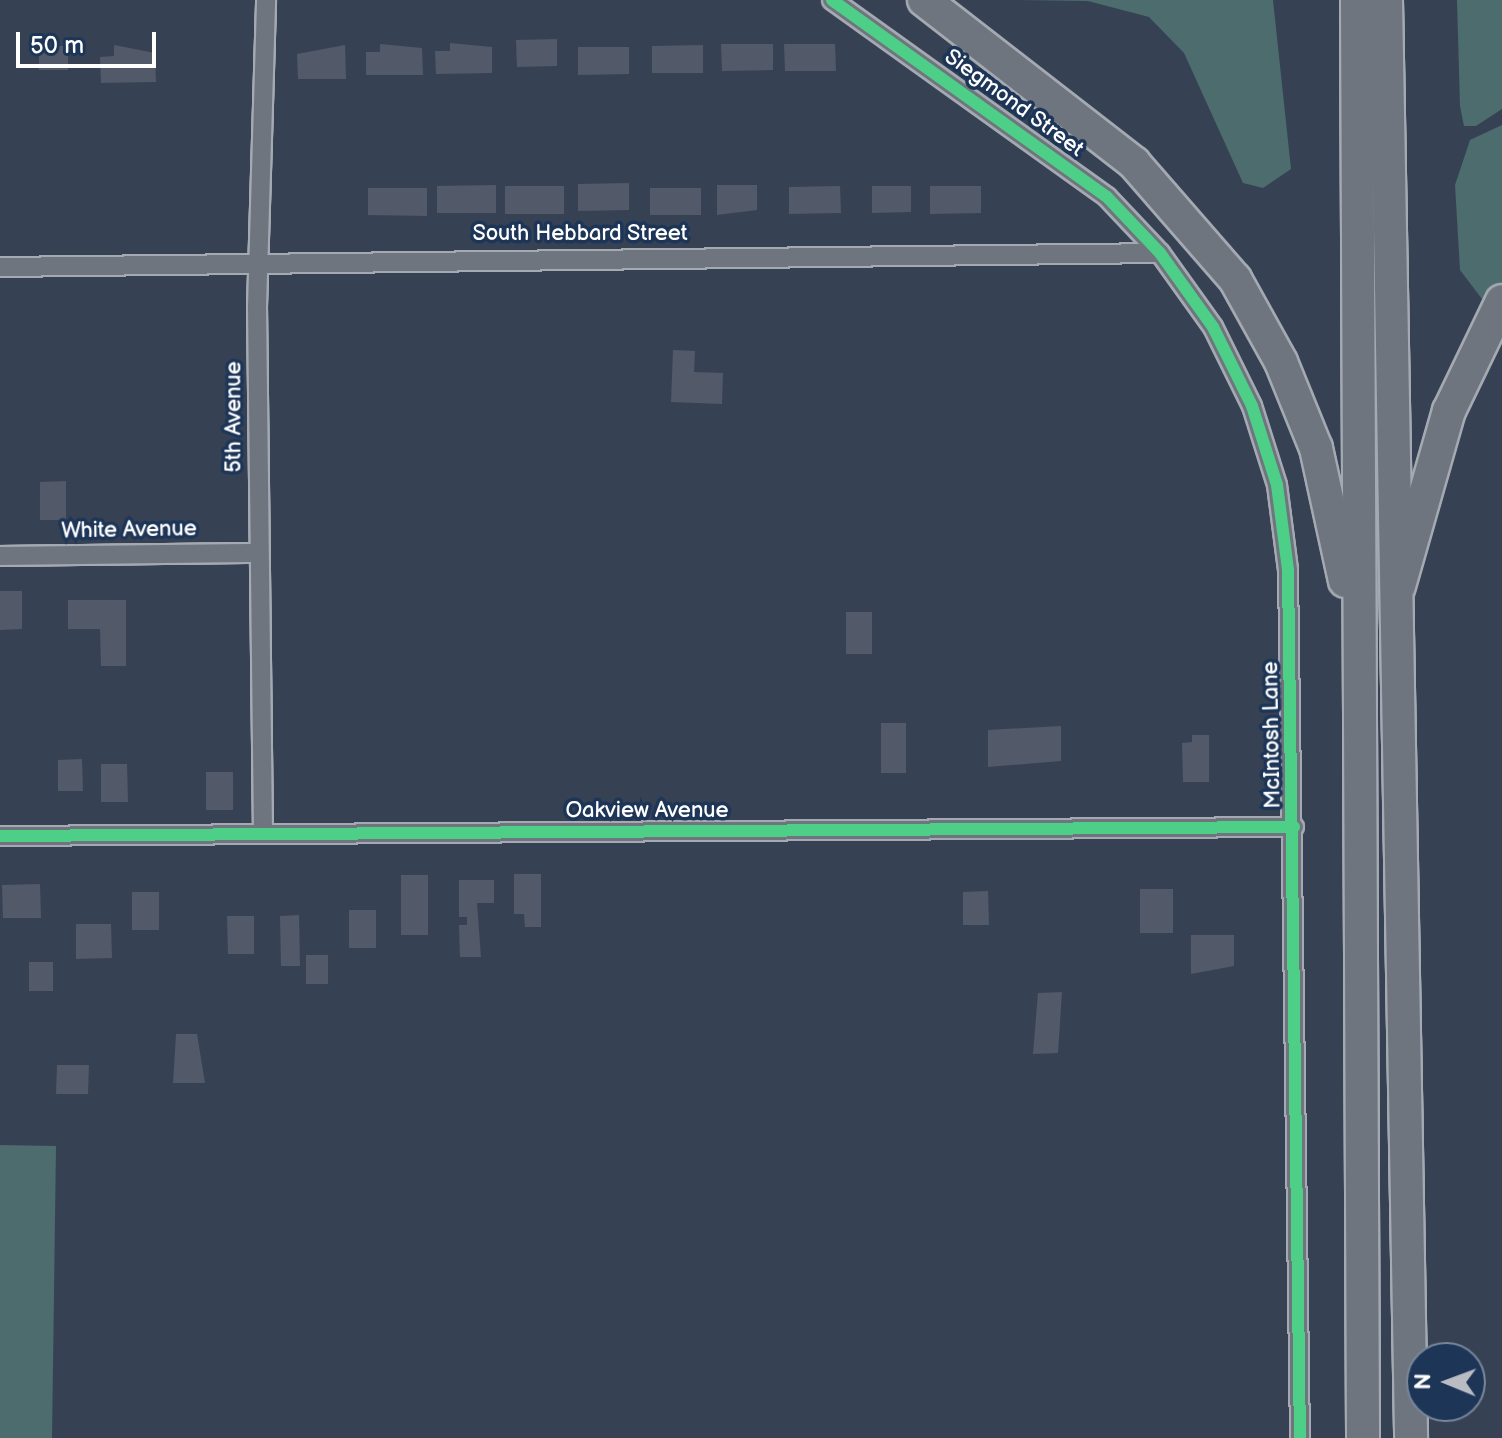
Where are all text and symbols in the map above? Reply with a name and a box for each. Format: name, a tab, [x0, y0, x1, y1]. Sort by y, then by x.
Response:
scale bar	[20, 16, 160, 66]
text: 50 m	[30, 31, 84, 60]
street label: Siegmond Street	[939, 43, 1089, 163]
street label: South Hebbard Street	[472, 221, 688, 247]
street label: 5th Avenue	[221, 361, 247, 473]
street label: White Avenue	[61, 516, 197, 544]
street label: McIntosh Lane	[1258, 661, 1286, 809]
street label: Oakview Avenue	[566, 798, 728, 824]
north arrow	[1406, 1342, 1486, 1422]
text: N	[1410, 1373, 1437, 1390]

